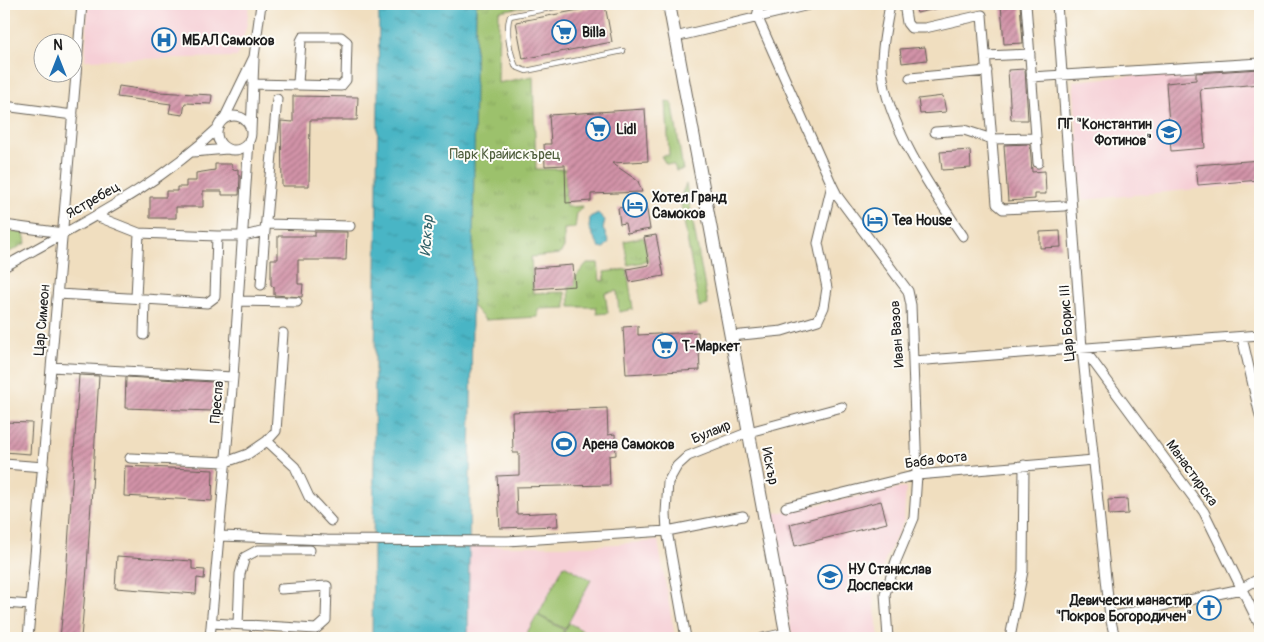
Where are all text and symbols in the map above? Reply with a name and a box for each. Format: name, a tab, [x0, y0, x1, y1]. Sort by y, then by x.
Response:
supermarket icon: Billa	[551, 19, 577, 45]
place label: Billa	[582, 24, 606, 41]
hospital icon: МБАЛ Самоков	[151, 27, 177, 53]
north arrow	[32, 32, 82, 82]
place label: МБАЛ Самоков	[182, 32, 275, 49]
text: N	[53, 37, 63, 54]
supermarket icon: Lidl	[585, 116, 611, 142]
place label: ПГ "Константин Фотинов"	[1058, 116, 1152, 149]
school or university icon: ПГ "Константин Фотинов"	[1156, 119, 1182, 145]
place label: Lidl	[616, 121, 637, 138]
park label: Парк Крайискърец	[449, 146, 561, 163]
street label: Ястребец	[63, 178, 123, 222]
place label: Хотел Гранд Самоков	[652, 189, 727, 222]
hotel icon: Хотел Гранд Самоков	[622, 192, 648, 218]
hotel icon: Tea House	[862, 207, 888, 233]
place label: Tea House	[891, 212, 953, 229]
water label: Искър	[416, 214, 438, 257]
street label: Цар Симеон	[30, 284, 54, 356]
street label: Цар Борис III	[1056, 284, 1078, 362]
street label: Иван Вазов	[886, 300, 908, 368]
supermarket icon: Т-Маркет	[652, 333, 678, 359]
place label: Т-Маркет	[681, 338, 741, 355]
street label: Преспа	[207, 380, 227, 424]
street label: Булаир	[689, 416, 734, 448]
sports icon: Арена Самоков	[551, 431, 577, 457]
place label: Арена Самоков	[582, 436, 675, 453]
street label: Манастирска	[1162, 437, 1222, 509]
street label: Искър	[758, 446, 782, 487]
street label: Баба Фота	[904, 448, 968, 472]
place label: НУ Станислав Доспевски	[847, 561, 932, 594]
school or university icon: НУ Станислав Доспевски	[817, 564, 843, 590]
place label: Девически манастир "Покров Богородичен"	[1056, 592, 1192, 625]
church icon: Девически манастир "Покров Богородичен"	[1196, 595, 1222, 621]

